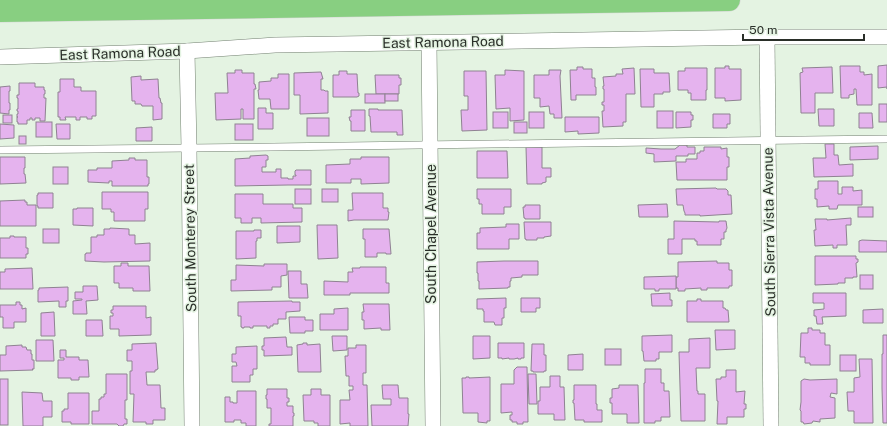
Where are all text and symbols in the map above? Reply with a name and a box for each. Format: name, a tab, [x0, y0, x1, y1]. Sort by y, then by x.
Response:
scale bar	[743, 16, 864, 42]
text: 50 m	[749, 23, 777, 37]
street label: East Ramona Road	[382, 33, 504, 51]
street label: East Ramona Road	[59, 43, 181, 63]
street label: South Sierra Vista Avenue	[760, 147, 778, 317]
street label: South Monterey Street	[181, 164, 199, 312]
street label: South Chapel Avenue	[423, 164, 439, 304]

